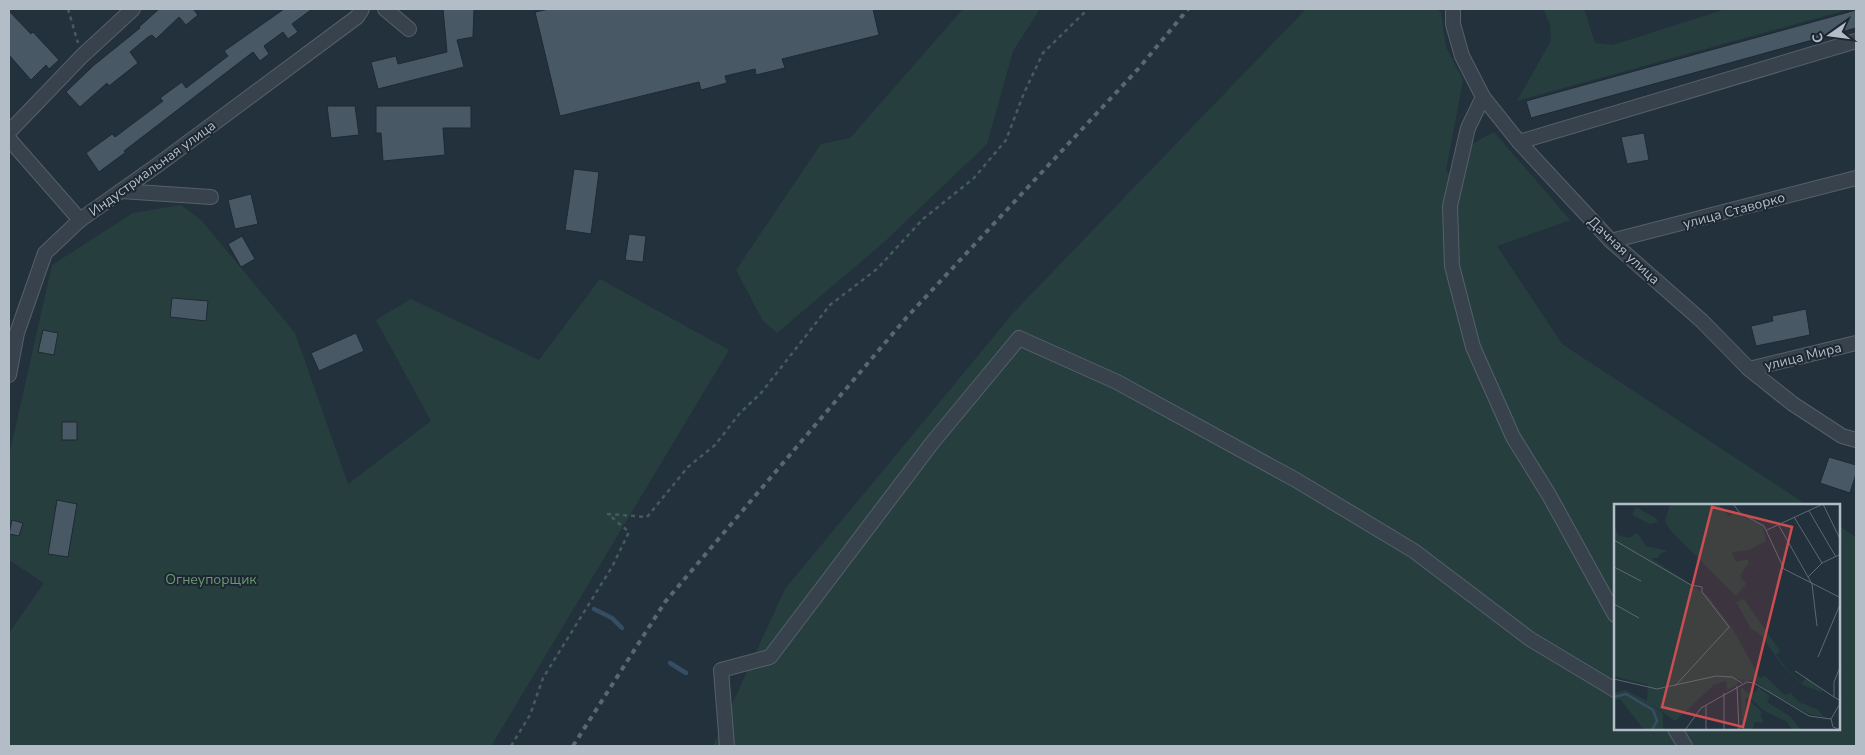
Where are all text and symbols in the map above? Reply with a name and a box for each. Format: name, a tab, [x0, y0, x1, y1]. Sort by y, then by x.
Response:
north arrow	[1805, 10, 1855, 60]
text: С	[1807, 31, 1828, 45]
street label: Индустриальная улица	[85, 116, 220, 221]
street label: улица Ставорко	[1681, 188, 1787, 233]
street label: Дачная улица	[1583, 212, 1664, 289]
street label: улица Мира	[1763, 338, 1844, 375]
inset map	[1614, 504, 1840, 730]
park label: Огнеупорщик	[165, 570, 257, 589]

